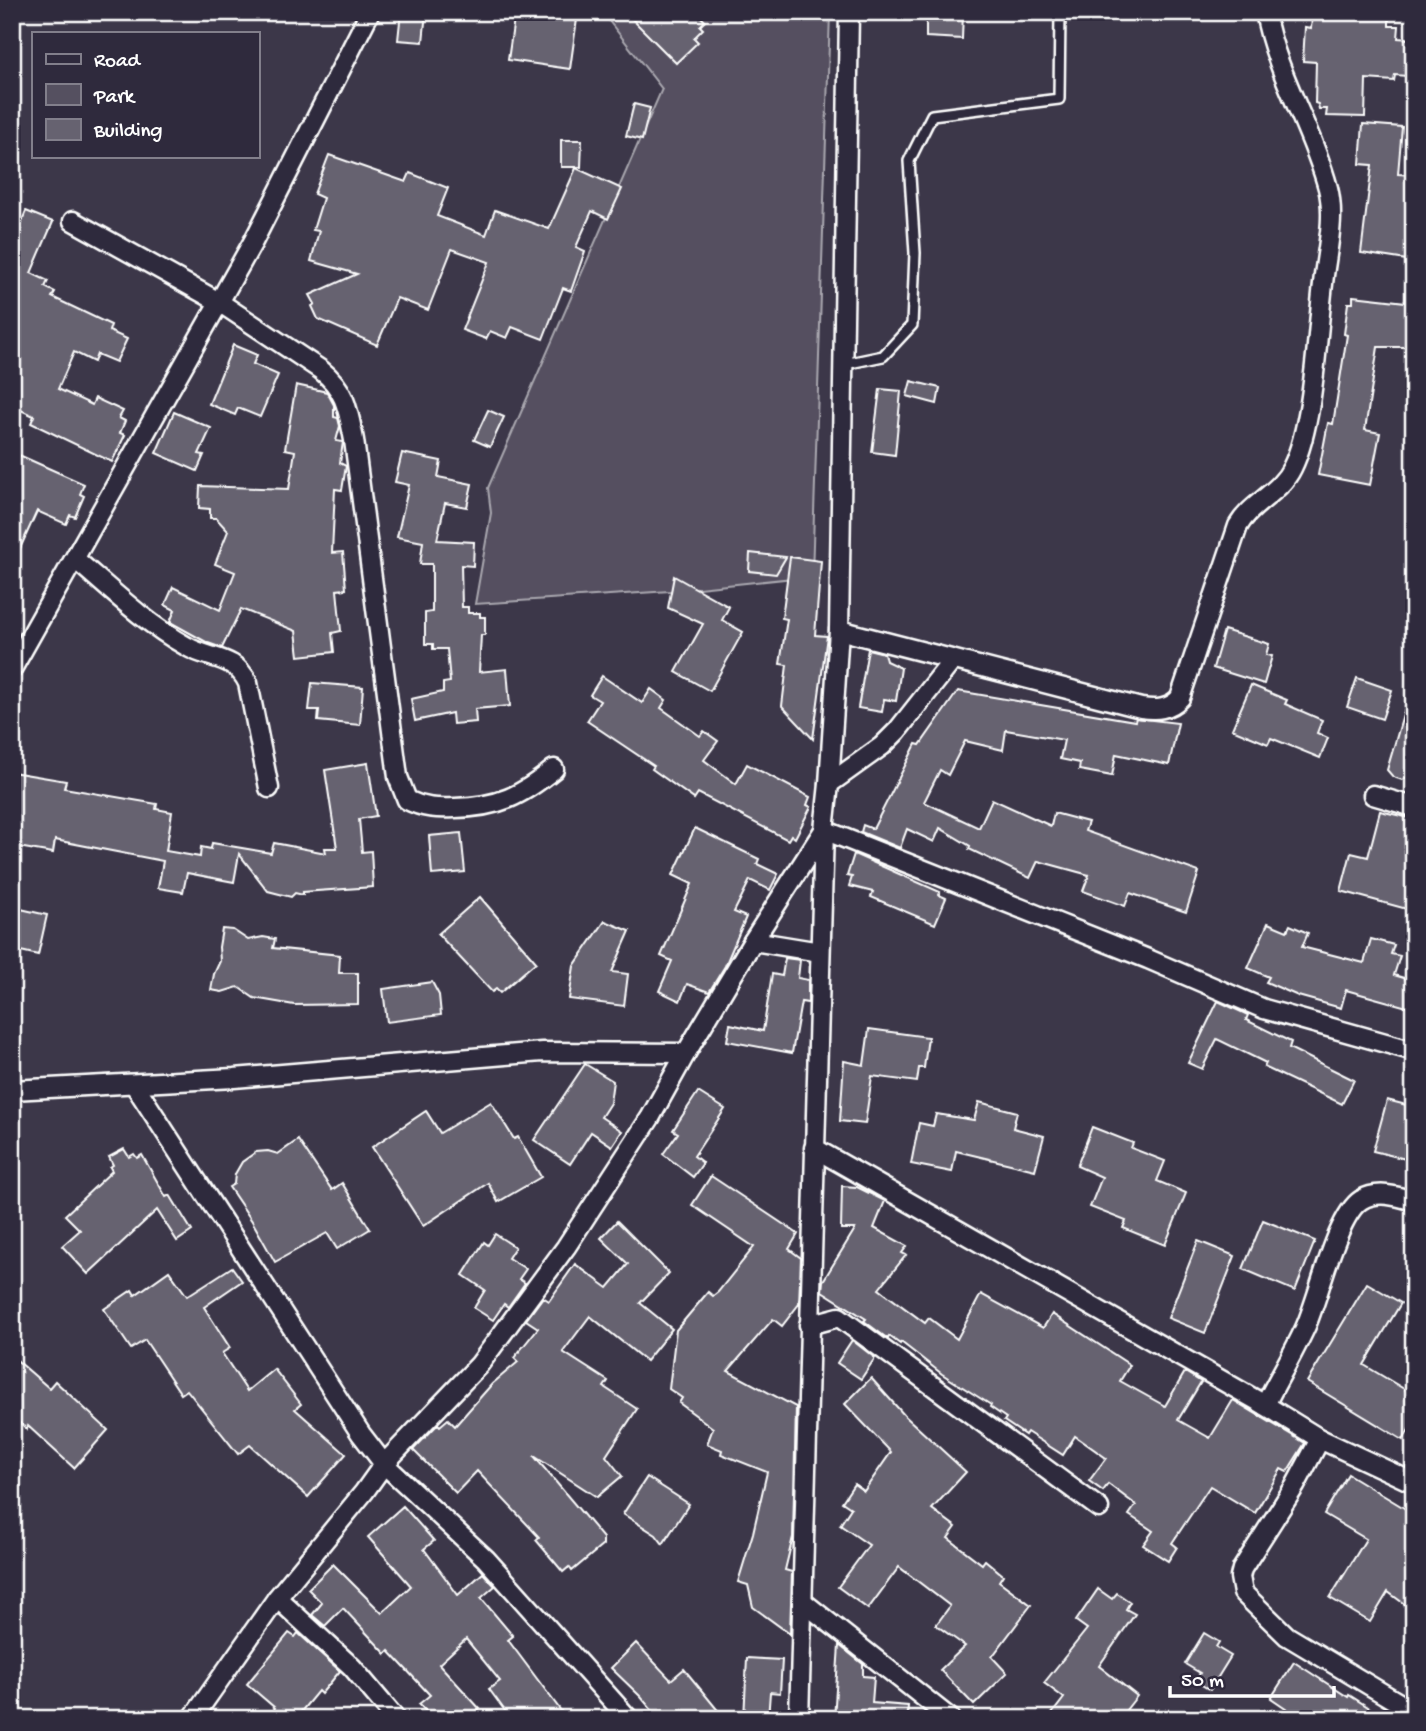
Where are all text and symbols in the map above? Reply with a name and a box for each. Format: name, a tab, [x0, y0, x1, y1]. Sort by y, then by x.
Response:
legend	[32, 32, 259, 158]
text: Road	[94, 50, 142, 75]
text: Park	[93, 86, 137, 111]
text: Building	[93, 120, 163, 145]
scale bar	[1170, 1654, 1335, 1698]
text: 50 m	[1181, 1670, 1224, 1695]

